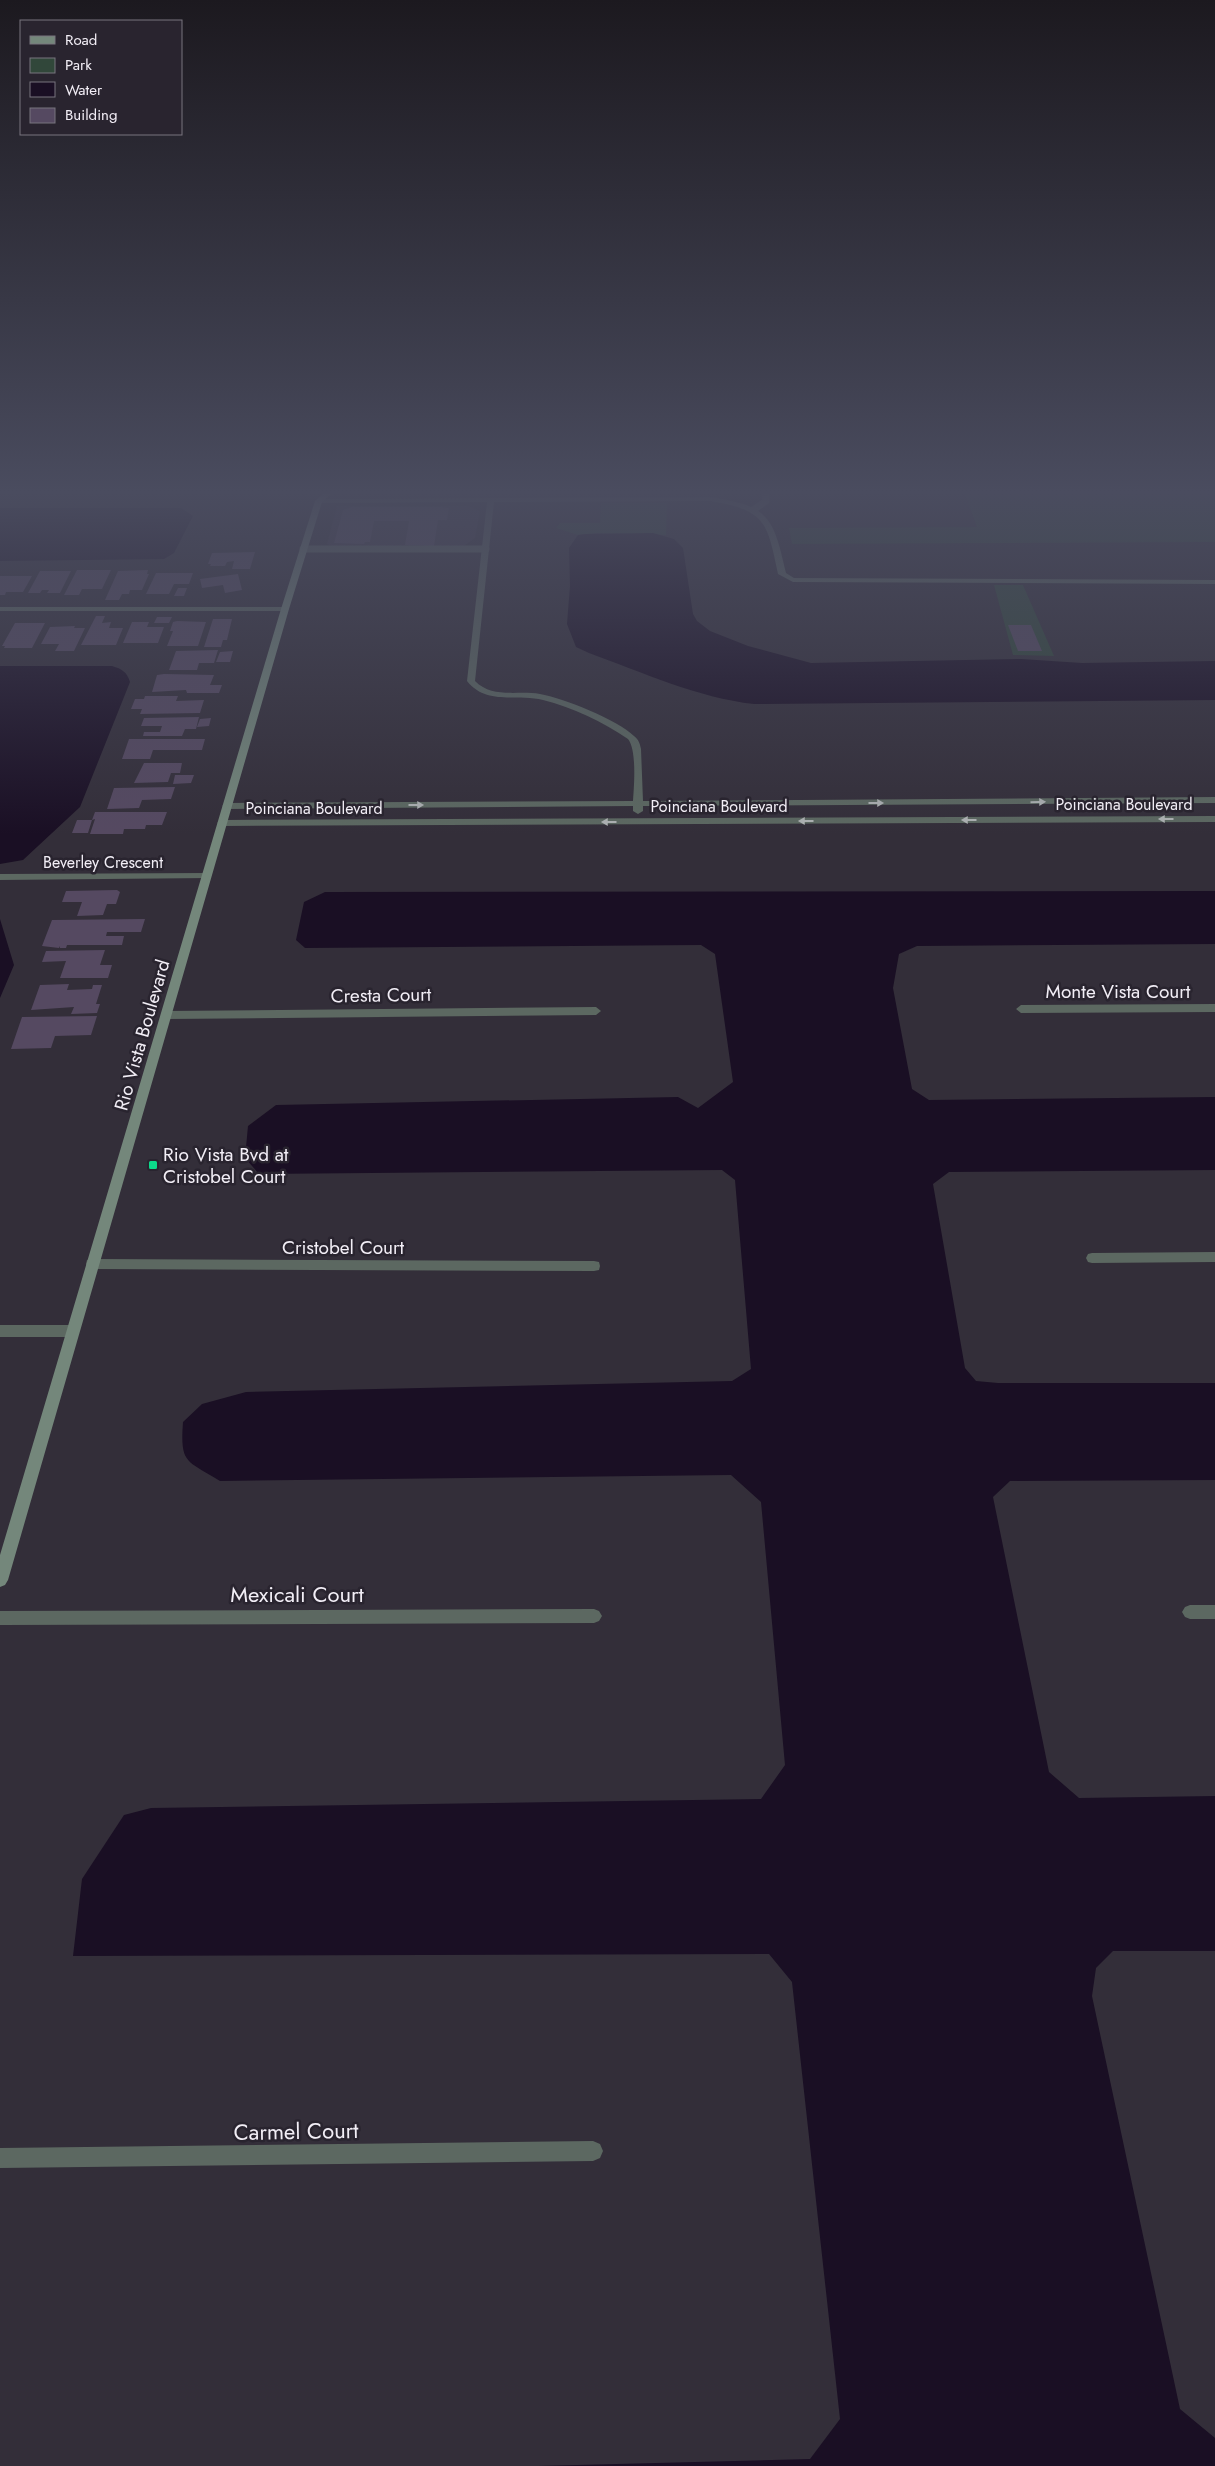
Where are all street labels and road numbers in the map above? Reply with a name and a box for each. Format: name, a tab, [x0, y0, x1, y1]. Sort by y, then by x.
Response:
street label: Poinciana Boulevard	[1055, 793, 1193, 816]
street label: Poinciana Boulevard	[650, 795, 788, 818]
street label: Poinciana Boulevard	[245, 797, 383, 820]
street label: Beverley Crescent	[43, 851, 163, 874]
street label: Rio Vista Boulevard	[108, 956, 176, 1114]
street label: Monte Vista Court	[1046, 978, 1191, 1005]
street label: Cresta Court	[331, 981, 432, 1009]
street label: Cristobel Court	[282, 1234, 405, 1261]
street label: Mexicali Court	[230, 1578, 365, 1610]
street label: Carmel Court	[233, 2114, 359, 2148]

